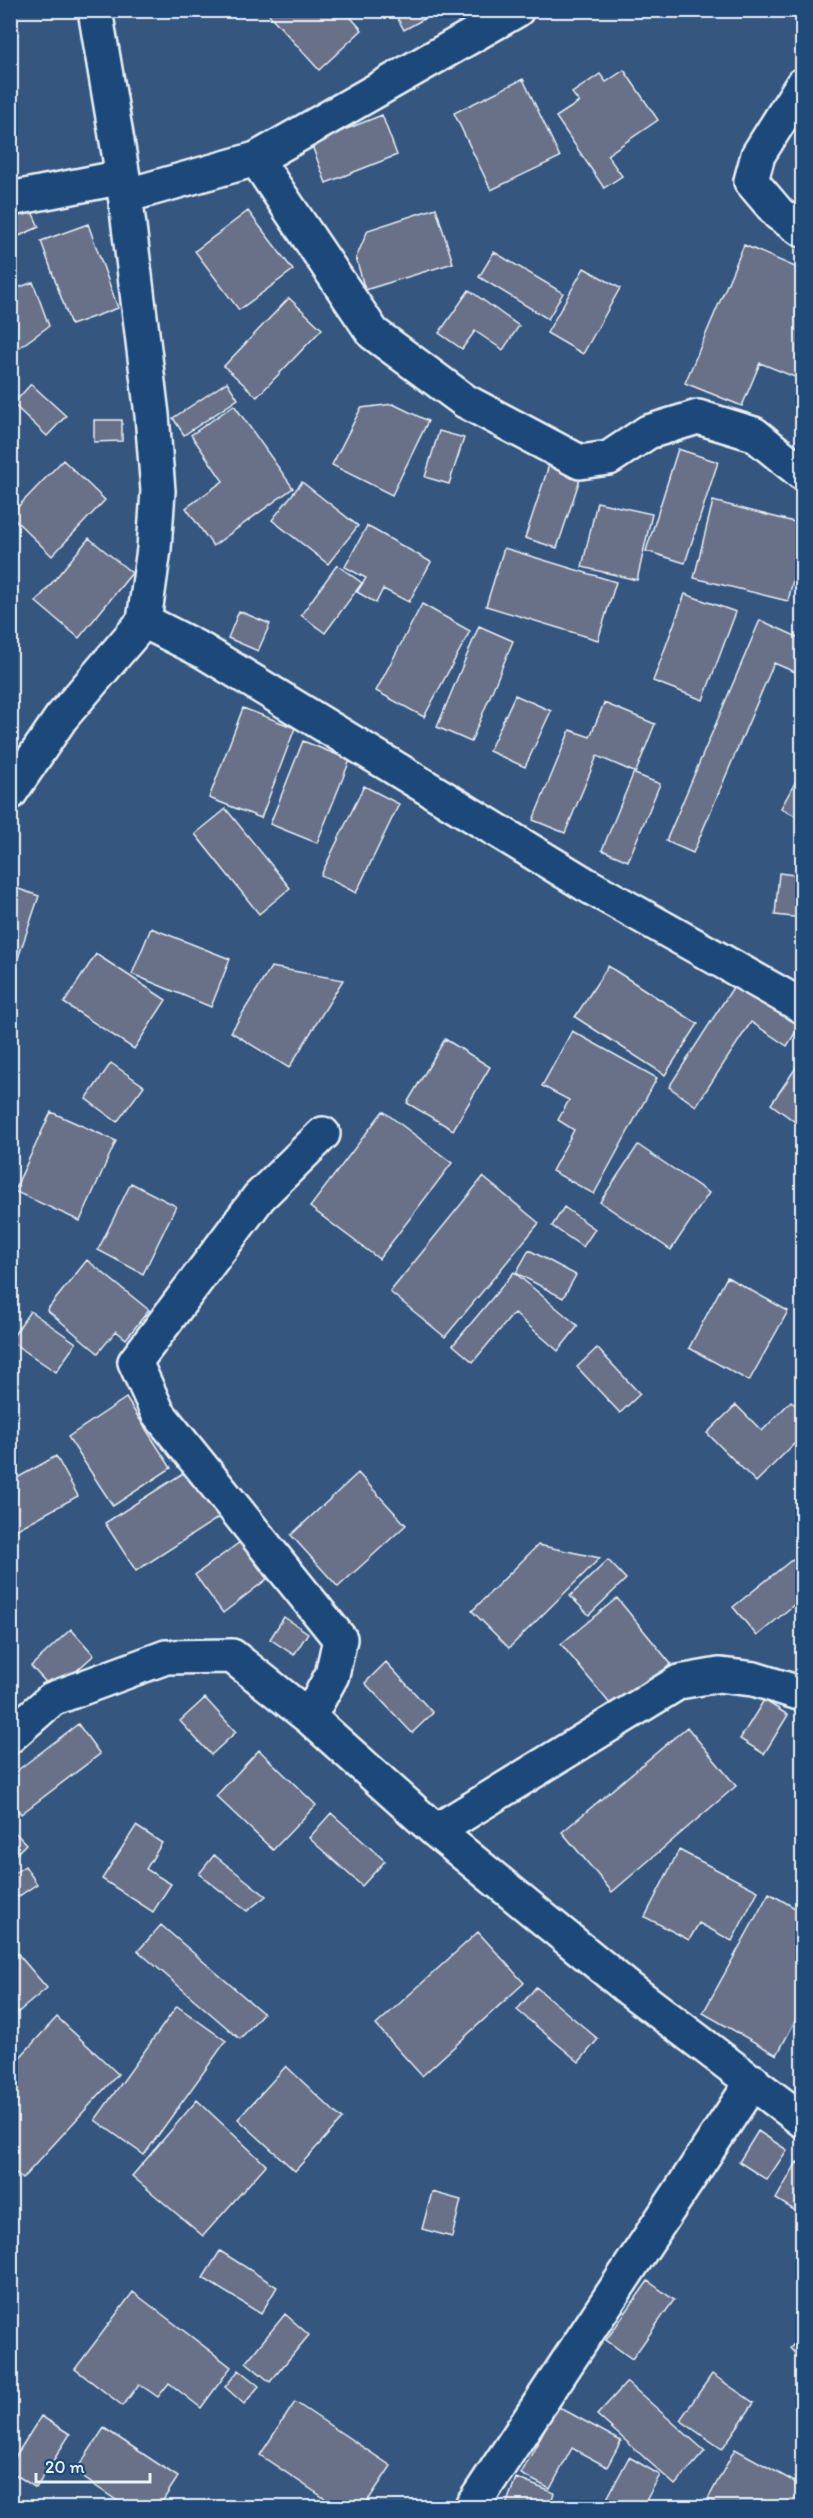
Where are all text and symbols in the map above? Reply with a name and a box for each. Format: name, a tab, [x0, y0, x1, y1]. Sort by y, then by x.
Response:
scale bar	[36, 2446, 150, 2484]
text: 20 m	[45, 2456, 85, 2478]

